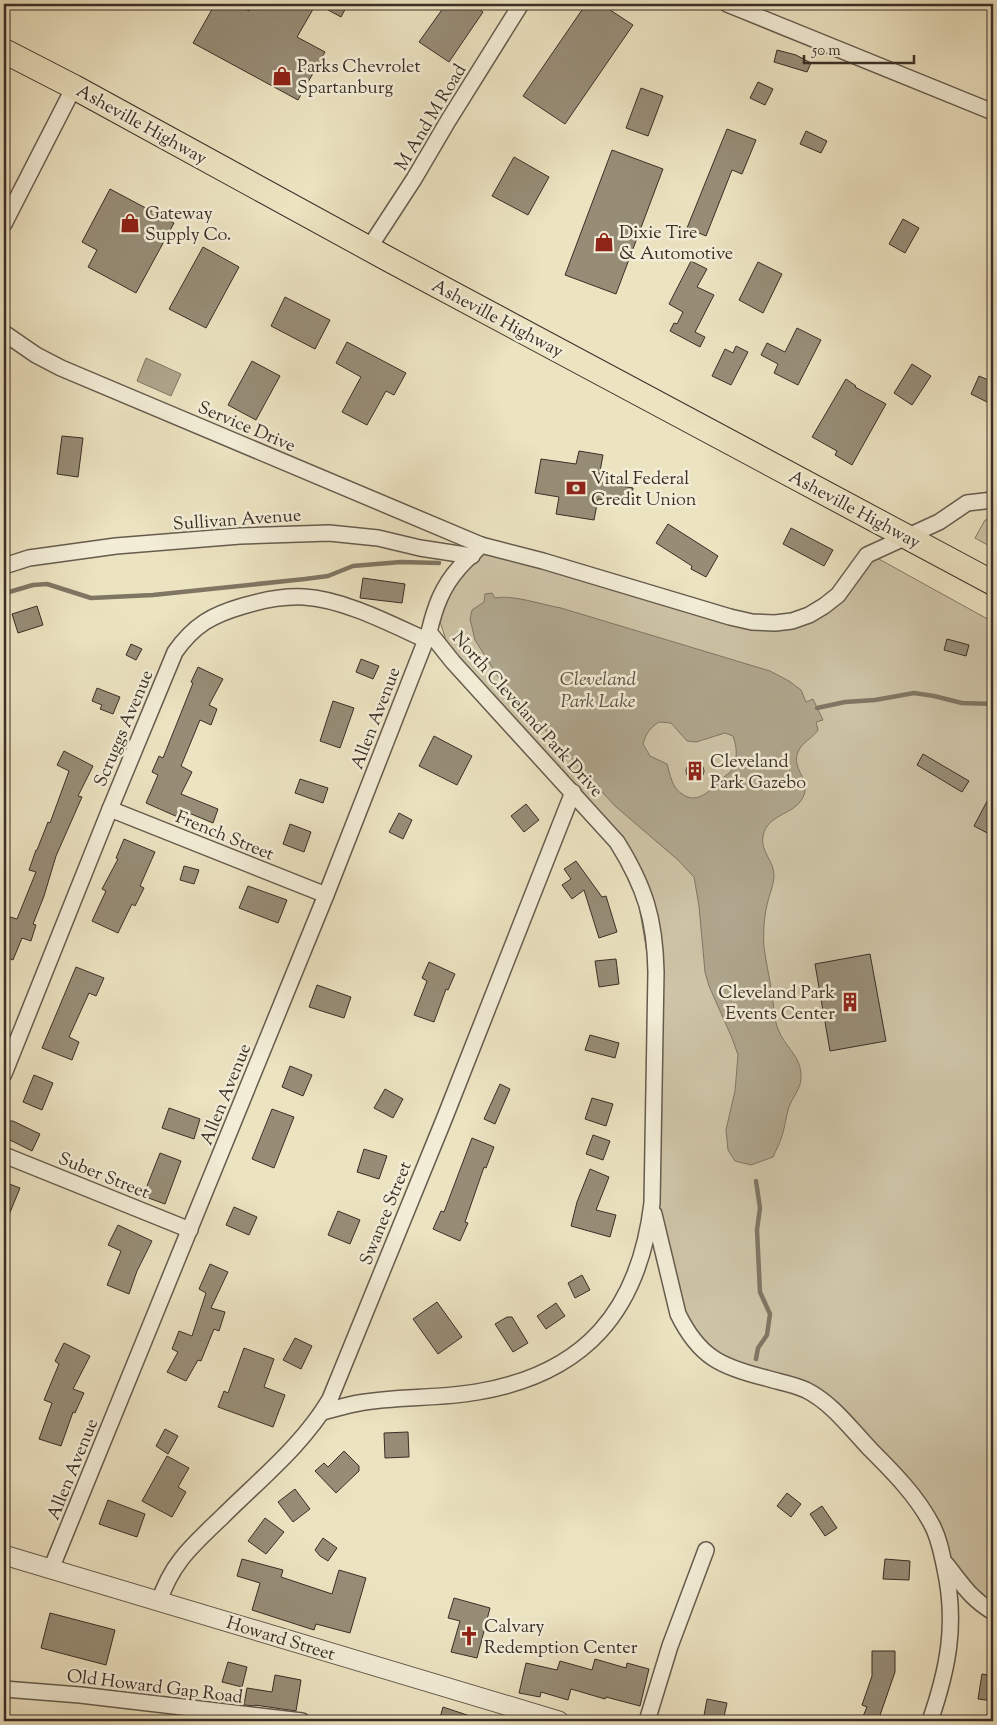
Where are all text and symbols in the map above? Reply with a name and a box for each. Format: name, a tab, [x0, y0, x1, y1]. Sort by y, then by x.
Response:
scale bar	[804, 32, 914, 64]
text: 50 m	[811, 41, 841, 62]
place label: Parks Chevrolet Spartanburg	[297, 55, 421, 102]
street label: M And M Road	[390, 60, 474, 176]
shop icon: Parks Chevrolet Spartanburg	[271, 65, 293, 87]
street label: Asheville Highway	[71, 79, 211, 172]
place label: Gateway Supply Co.	[145, 202, 231, 249]
shop icon: Gateway Supply Co.	[119, 212, 141, 234]
place label: Dixie Tire & Automotive	[619, 221, 733, 268]
shop icon: Dixie Tire & Automotive	[593, 231, 615, 253]
street label: Asheville Highway	[427, 274, 568, 365]
street label: Service Drive	[193, 396, 299, 460]
street label: Asheville Highway	[784, 465, 925, 556]
place label: Vital Federal Credit Union	[591, 467, 697, 514]
bank icon: Vital Federal Credit Union	[565, 477, 587, 499]
street label: Sullivan Avenue	[172, 504, 302, 538]
street label: North Cleveland Park Drive	[445, 627, 608, 804]
street label: Allen Avenue	[345, 664, 408, 774]
street label: Scruggs Avenue	[89, 666, 161, 791]
water label: Cleveland Park Lake	[560, 667, 637, 716]
place label: Cleveland Park Gazebo	[710, 750, 806, 797]
building icon: Cleveland Park Gazebo	[684, 760, 706, 782]
street label: French Street	[171, 805, 277, 868]
place label: Cleveland Park Events Center	[718, 981, 835, 1028]
building icon: Cleveland Park Events Center	[839, 991, 861, 1013]
street label: Allen Avenue	[195, 1040, 259, 1149]
street label: Suber Street	[54, 1147, 153, 1207]
street label: Swanee Street	[354, 1158, 420, 1270]
street label: Allen Avenue	[42, 1415, 106, 1524]
street label: Howard Street	[223, 1611, 338, 1669]
place label: Calvary Redemption Center	[484, 1615, 638, 1662]
church icon: Calvary Redemption Center	[458, 1625, 480, 1647]
street label: Old Howard Gap Road	[65, 1664, 244, 1712]

